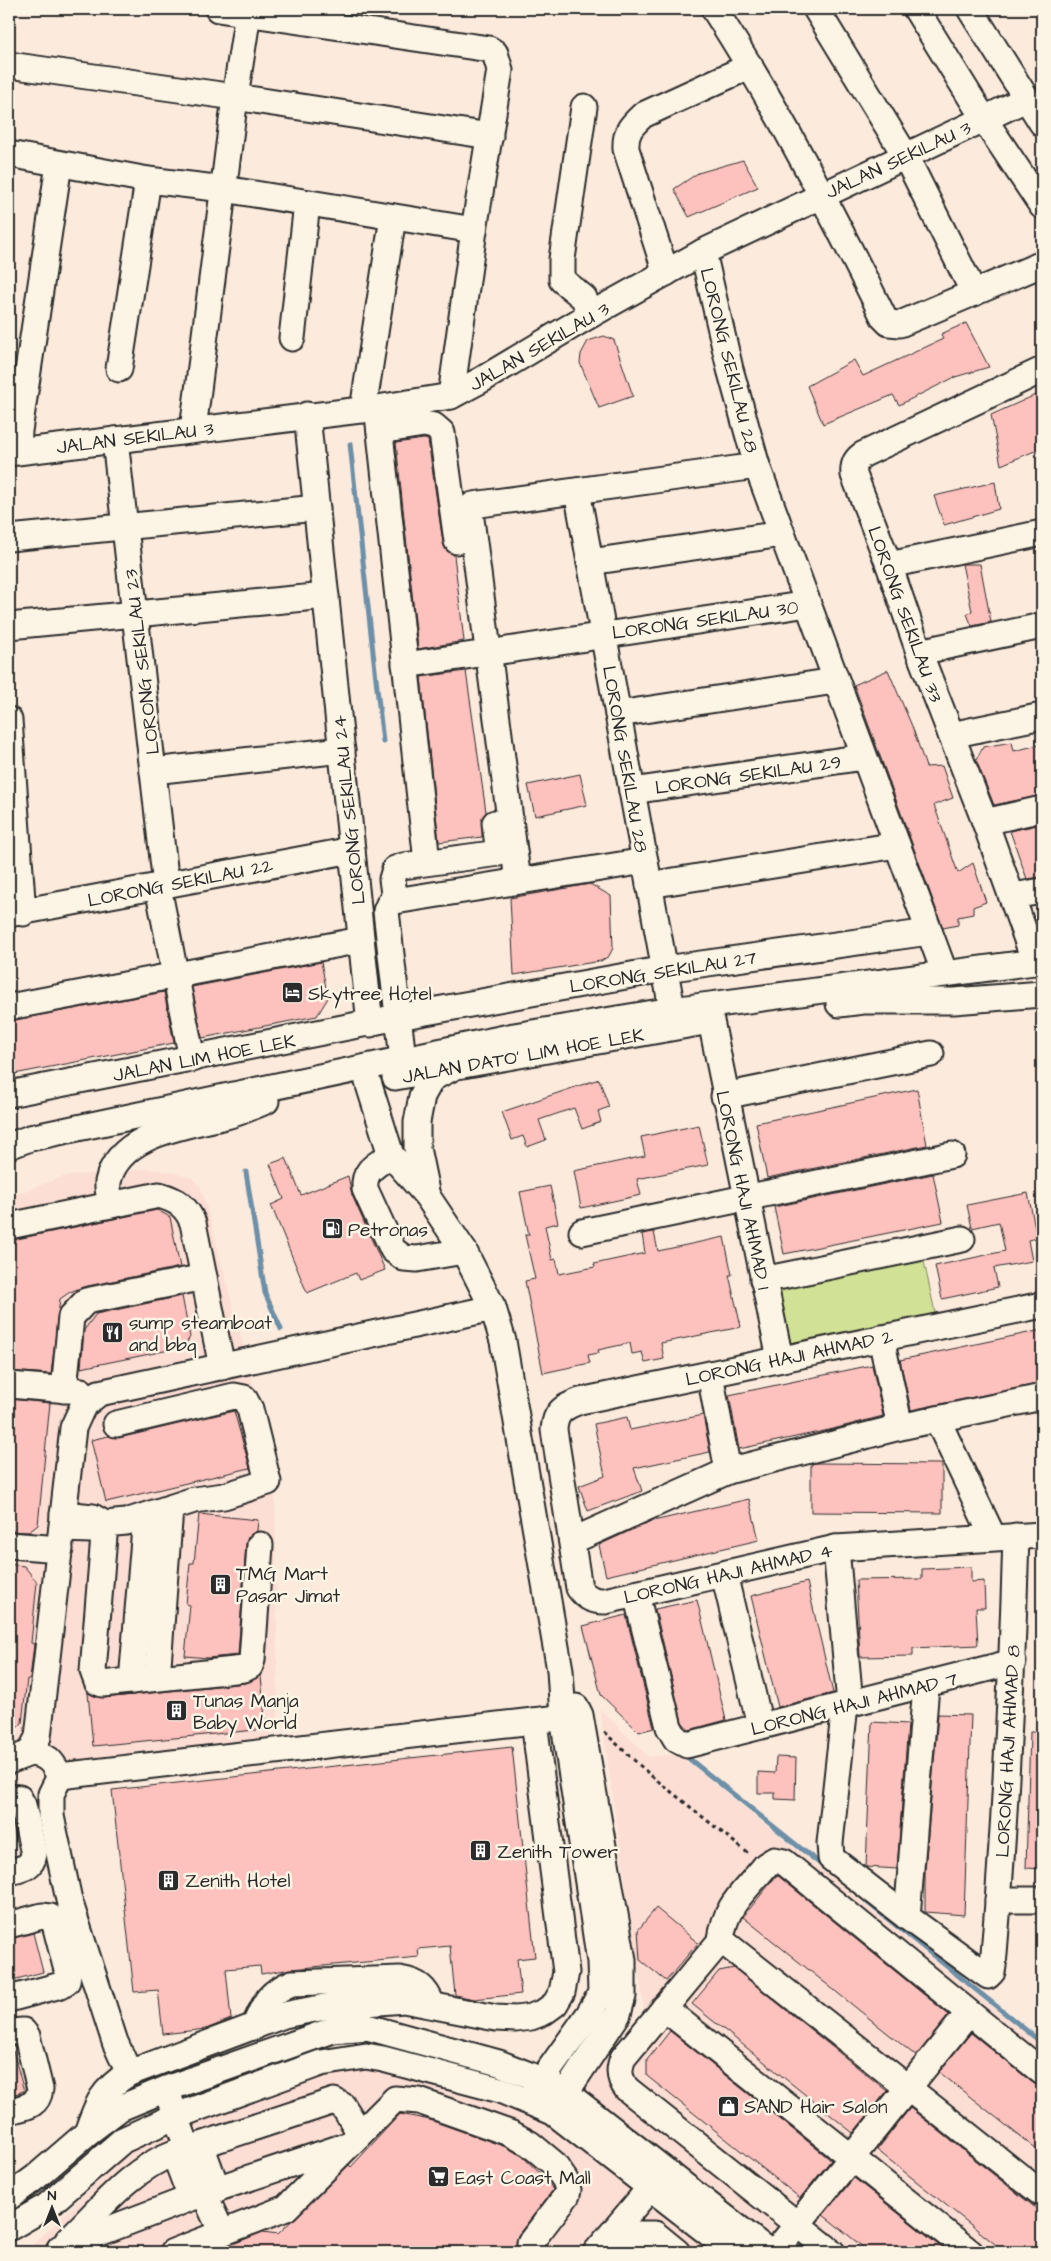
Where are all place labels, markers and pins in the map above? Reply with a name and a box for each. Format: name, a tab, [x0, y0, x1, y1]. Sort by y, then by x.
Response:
hotel icon: Skytree Hotel	[280, 981, 304, 1005]
place label: Skytree Hotel	[308, 981, 432, 1009]
fuel station icon: Petronas	[320, 1217, 344, 1241]
place label: Petronas	[348, 1217, 428, 1244]
place label: sump steamboat and bbq	[129, 1310, 272, 1359]
restaurant icon: sump steamboat and bbq	[101, 1321, 125, 1345]
place label: TMG Mart Pasar Jimat	[236, 1561, 340, 1610]
building icon: TMG Mart Pasar Jimat	[208, 1572, 232, 1596]
place label: Tunas Manja Baby World	[193, 1688, 299, 1738]
building icon: Tunas Manja Baby World	[165, 1699, 189, 1723]
building icon: Zenith Tower	[469, 1839, 493, 1863]
place label: Zenith Tower	[497, 1839, 618, 1866]
building icon: Zenith Hotel	[157, 1868, 181, 1892]
place label: Zenith Hotel	[185, 1868, 290, 1895]
shop icon: SAND Hair Salon	[716, 2094, 740, 2118]
place label: SAND Hair Salon	[744, 2094, 887, 2121]
supermarket icon: East Coast Mall	[427, 2165, 451, 2189]
place label: East Coast Mall	[455, 2165, 591, 2192]

